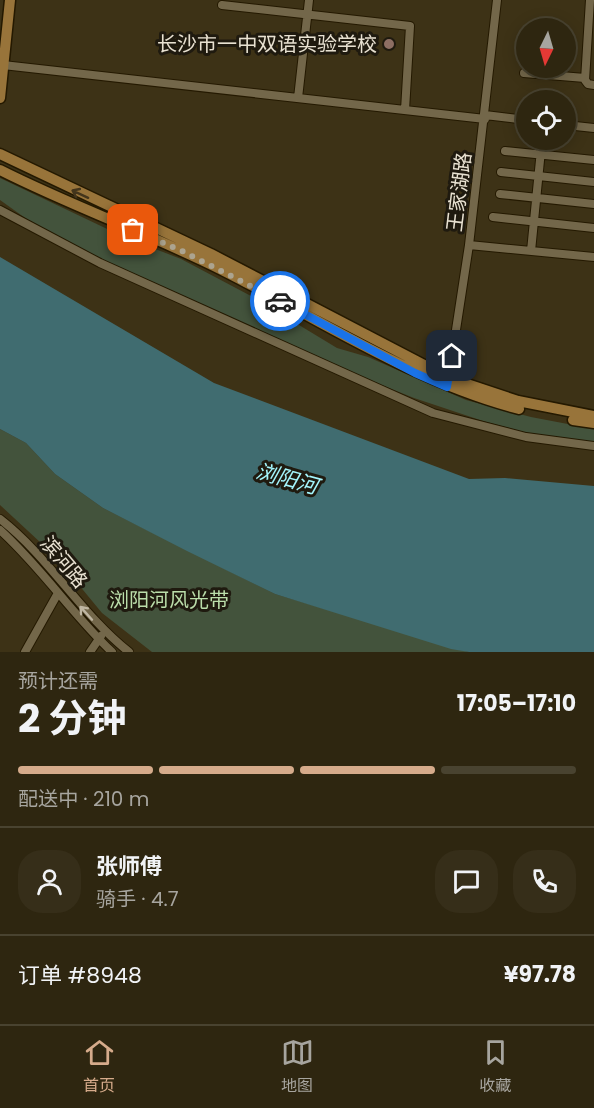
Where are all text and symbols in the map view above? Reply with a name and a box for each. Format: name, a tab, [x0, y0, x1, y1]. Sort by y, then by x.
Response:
north arrow	[516, 18, 576, 78]
map controls	[516, 18, 576, 150]
place label: 长沙市一中双语实验学校	[157, 30, 377, 58]
marker: 长沙市一中双语实验学校	[382, 37, 396, 51]
button: locate	[516, 90, 576, 150]
street label: 王家湖路	[440, 151, 478, 233]
one-way arrow	[72, 188, 90, 200]
pin	[107, 204, 158, 255]
icon: bag	[116, 213, 149, 246]
courier	[250, 271, 310, 331]
icon: car	[264, 285, 297, 318]
pin	[426, 330, 477, 381]
icon: home	[435, 339, 468, 372]
water label: 浏阳河	[253, 456, 325, 502]
street label: 滨河路	[34, 530, 94, 594]
park label: 浏阳河风光带	[109, 586, 229, 614]
one-way arrow	[79, 605, 93, 620]
text: 预计还需	[18, 667, 98, 695]
text: 17:05–17:10	[457, 688, 576, 719]
text: 2 分钟	[18, 691, 127, 746]
text: 配送中 · 210 m	[18, 785, 149, 813]
button: person	[18, 850, 81, 913]
button: chat	[435, 850, 498, 913]
button: phone	[513, 850, 576, 913]
text: 张师傅	[96, 851, 162, 882]
text: 骑手 · 4.7	[96, 885, 179, 913]
text: ¥97.78	[504, 959, 576, 990]
text: 订单 #8948	[18, 960, 142, 991]
tab: 首页	[83, 1036, 116, 1098]
tab: 地图	[281, 1036, 314, 1098]
tab: 收藏	[479, 1036, 512, 1098]

